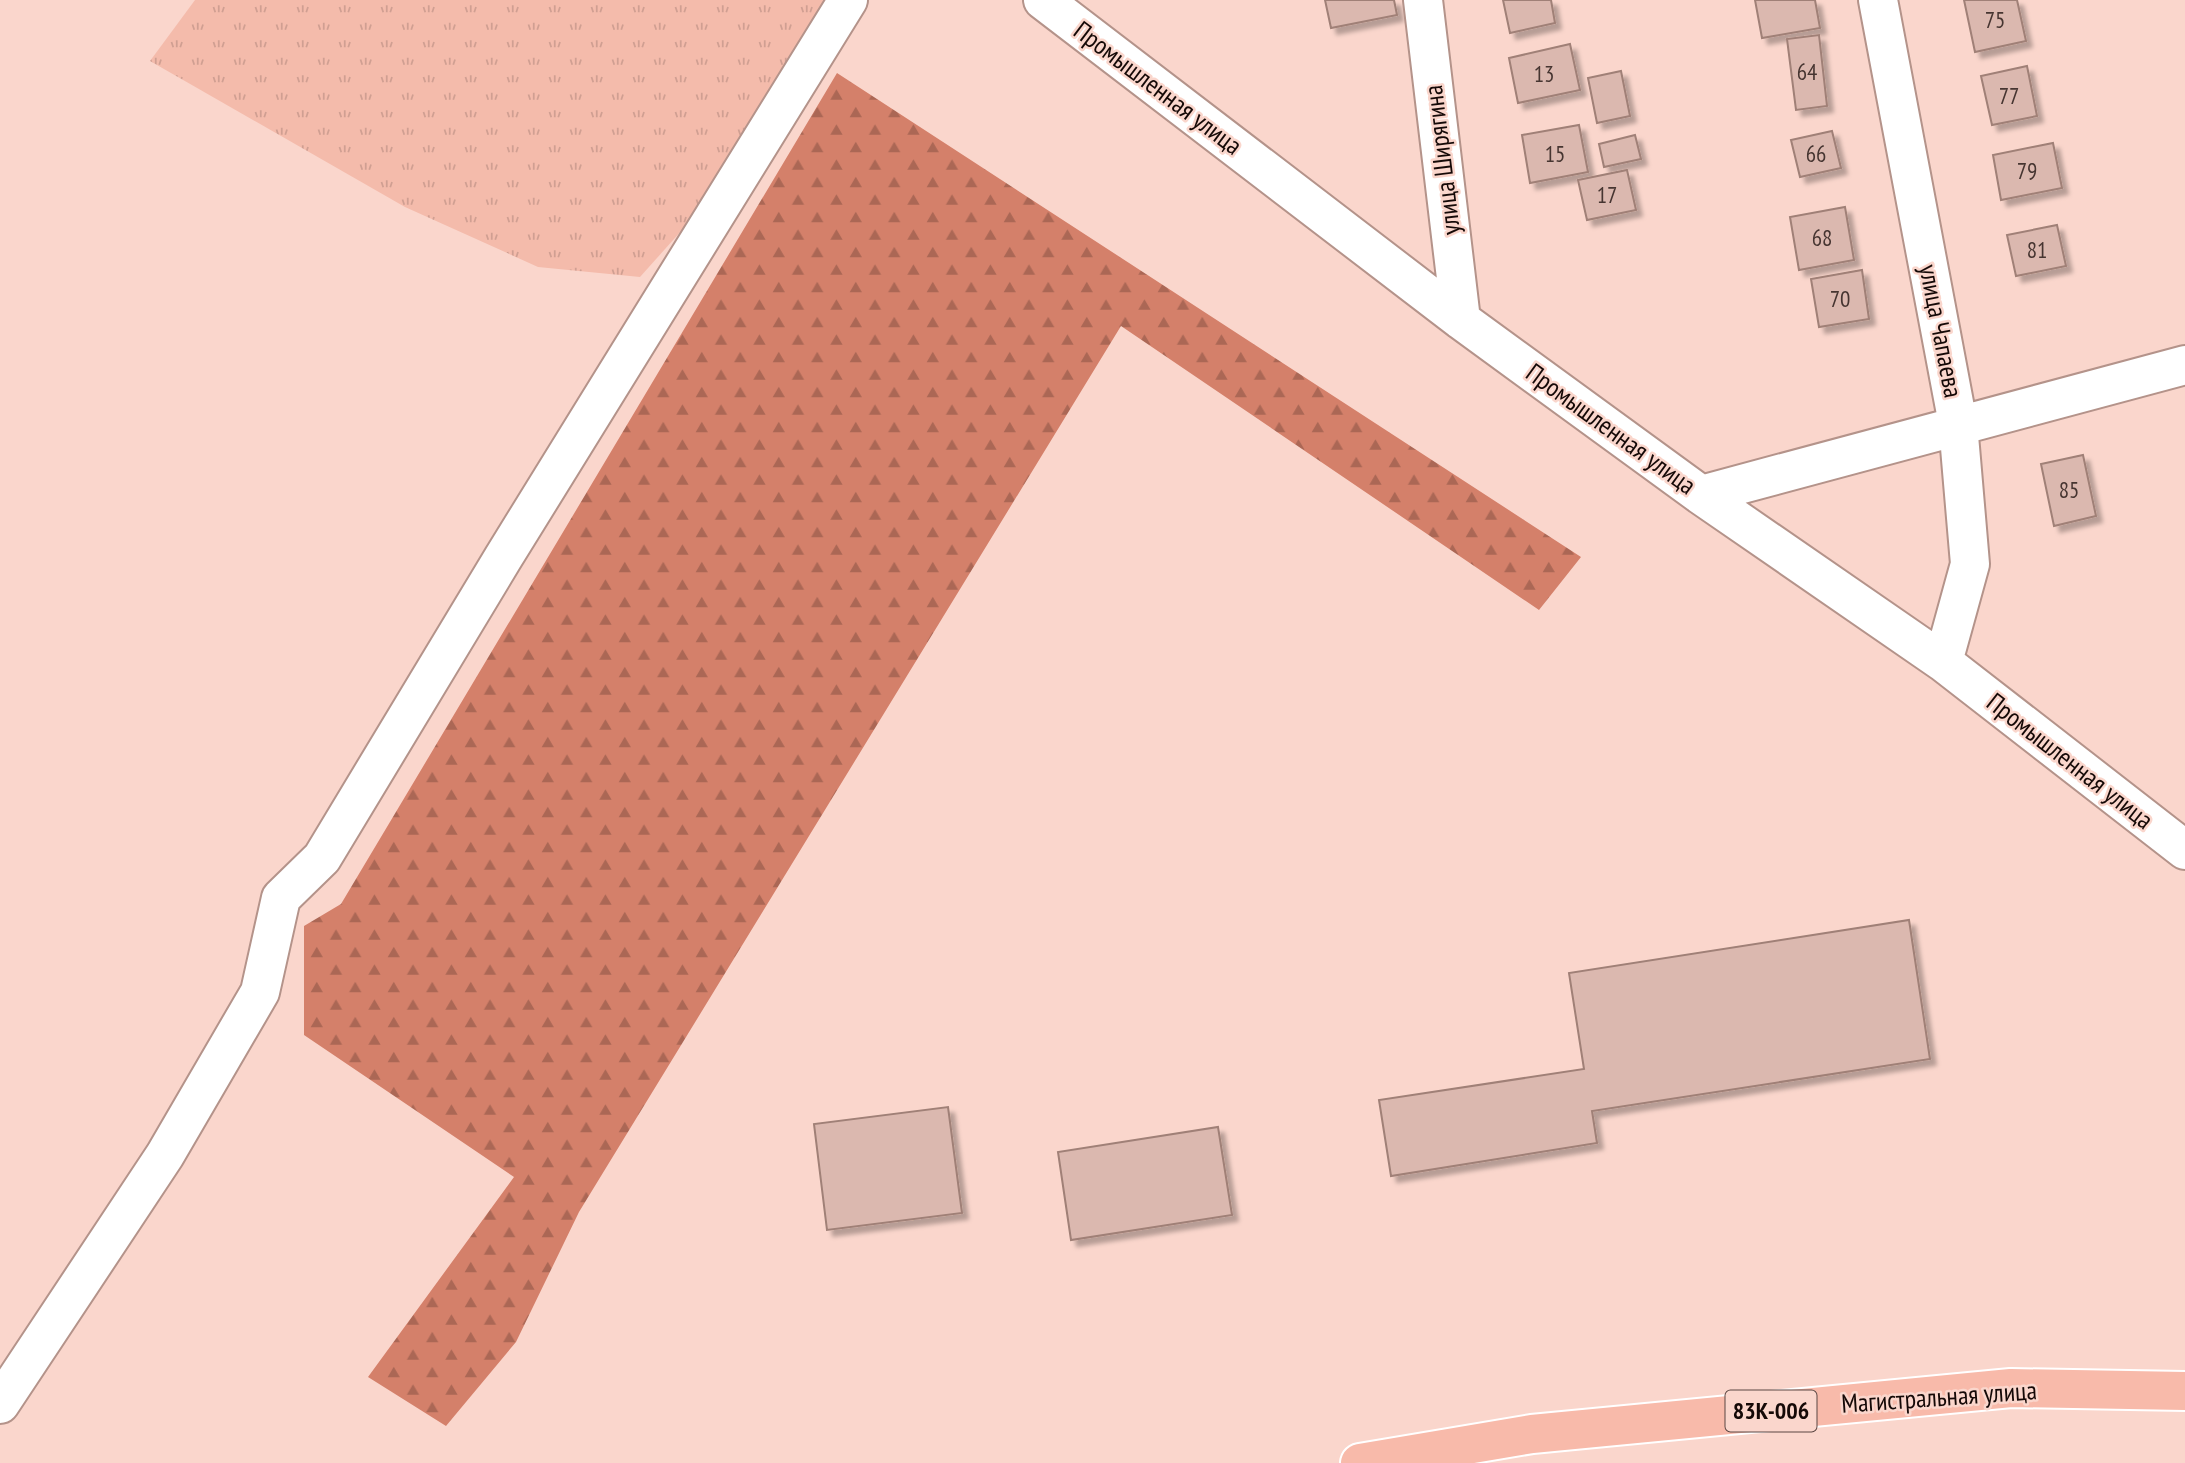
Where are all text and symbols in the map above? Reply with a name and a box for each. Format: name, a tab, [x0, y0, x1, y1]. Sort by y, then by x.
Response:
house number: 75	[1985, 5, 2005, 34]
street label: Промышленная улица	[1068, 14, 1249, 162]
house number: 64	[1797, 57, 1817, 86]
house number: 13	[1534, 59, 1554, 88]
house number: 77	[1999, 81, 2019, 110]
street label: улица Ширягина	[1416, 83, 1467, 237]
house number: 15	[1545, 139, 1565, 168]
house number: 66	[1806, 139, 1826, 168]
house number: 79	[2017, 156, 2037, 185]
house number: 17	[1597, 180, 1617, 209]
house number: 68	[1812, 223, 1832, 252]
house number: 81	[2027, 235, 2047, 264]
street label: улица Чапаева	[1912, 261, 1971, 400]
house number: 70	[1830, 284, 1850, 313]
street label: Промышленная улица	[1520, 356, 1703, 501]
house number: 85	[2059, 475, 2079, 504]
street label: Промышленная улица	[1980, 685, 2160, 836]
street label: Магистральная улица	[1840, 1373, 2038, 1420]
road number: 83К-006	[1726, 1391, 1816, 1432]

